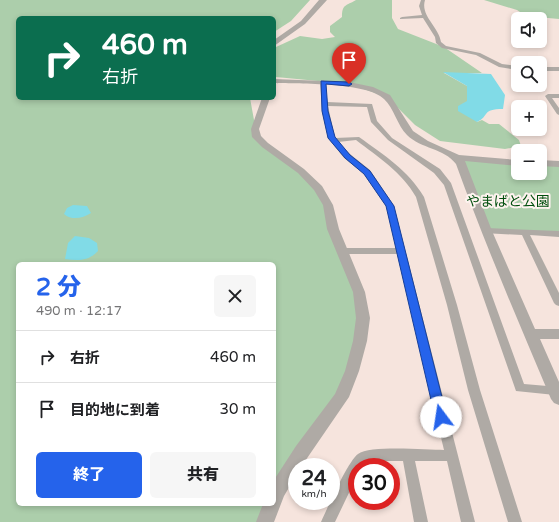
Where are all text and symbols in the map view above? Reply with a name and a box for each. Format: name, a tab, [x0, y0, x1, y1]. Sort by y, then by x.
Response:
map controls	[511, 12, 547, 180]
button: sound	[511, 12, 547, 48]
text: 460 m	[102, 28, 188, 62]
icon: right	[36, 32, 88, 84]
pin	[332, 43, 366, 84]
icon: arrive	[338, 49, 360, 71]
button: search	[511, 56, 547, 92]
text: 右折	[102, 66, 138, 88]
button: +	[511, 100, 547, 136]
button: −	[511, 144, 547, 180]
park label: やまばと公園	[466, 193, 550, 210]
text: 2 分	[36, 273, 81, 302]
button: close	[214, 275, 256, 317]
text: 490 m · 12:17	[36, 303, 122, 319]
icon: right	[36, 346, 58, 368]
text: 460 m	[210, 348, 256, 366]
text: 右折	[70, 349, 100, 367]
position arrow	[420, 396, 462, 438]
icon: arrive	[36, 398, 58, 420]
text: 30 m	[219, 400, 256, 418]
text: 目的地に到着	[70, 401, 160, 419]
button: 終了	[36, 452, 142, 498]
button: 共有	[150, 452, 256, 498]
speed limit sign: 30	[348, 458, 400, 510]
text: 24	[301, 467, 327, 491]
text: km/h	[301, 488, 327, 500]

